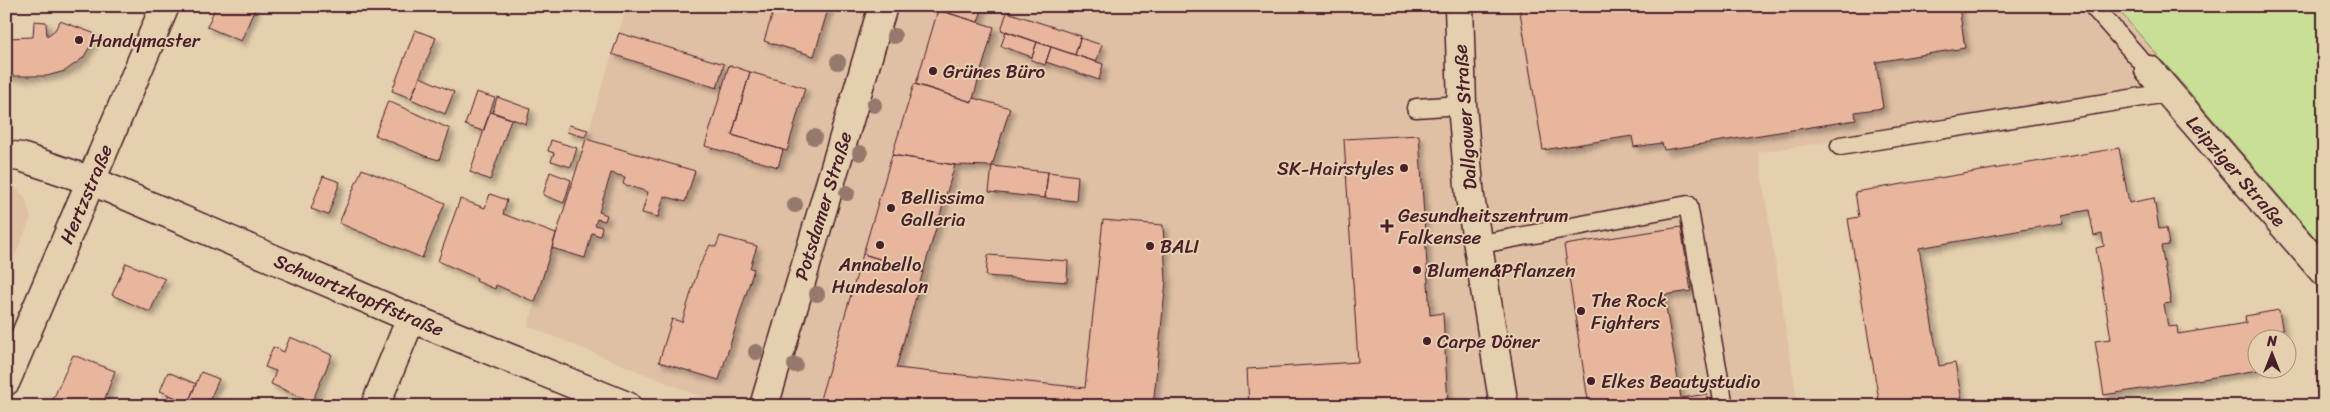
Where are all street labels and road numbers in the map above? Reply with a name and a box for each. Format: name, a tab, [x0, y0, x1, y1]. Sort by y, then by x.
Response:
street label: Dallgower Straße	[1443, 43, 1487, 191]
street label: Leipziger Straße	[2178, 107, 2294, 235]
street label: Potsdamer Straße	[785, 127, 861, 284]
street label: Hertzstraße	[50, 139, 122, 249]
street label: Schwartzkopffstraße	[269, 244, 449, 346]

